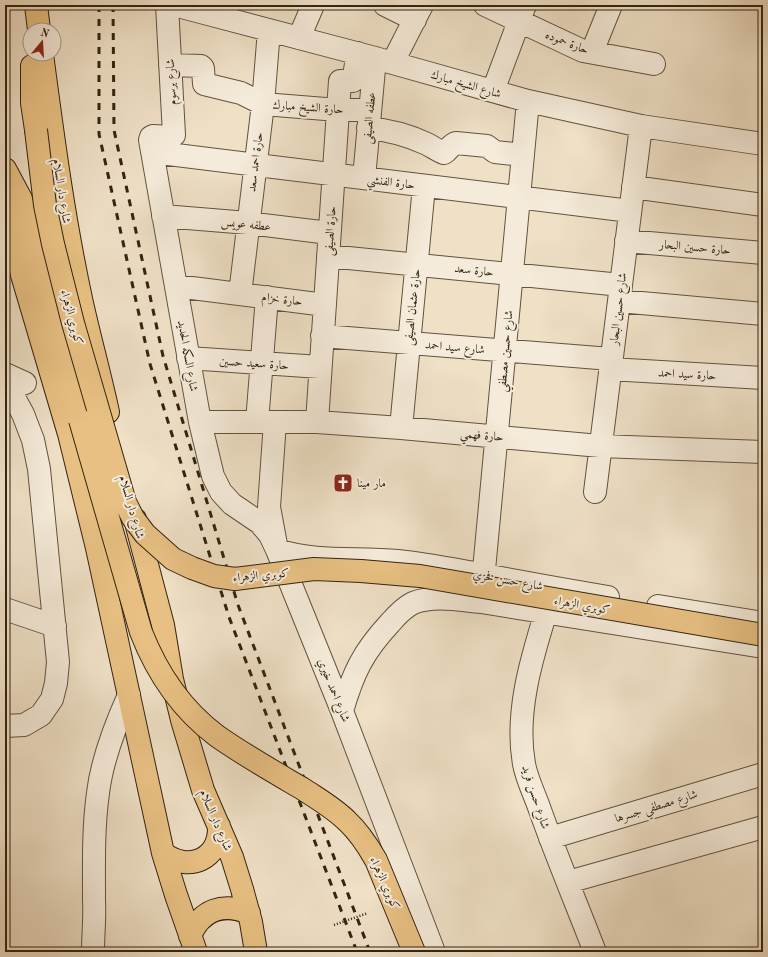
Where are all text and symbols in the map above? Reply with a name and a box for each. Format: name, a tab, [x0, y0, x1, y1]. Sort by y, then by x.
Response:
north arrow	[22, 22, 62, 62]
text: N	[39, 27, 51, 41]
street label: حارة حموده	[543, 29, 590, 58]
street label: شارع برسوم	[165, 58, 183, 105]
street label: شارع الشيخ مبارك	[428, 68, 503, 105]
street label: عطفه الصيفى	[362, 91, 380, 145]
street label: حارة الشيخ مبارك	[272, 99, 344, 120]
street label: حارة احمد سعد	[246, 132, 266, 193]
street label: شارع دار السلام	[46, 158, 72, 225]
street label: حارة الفنشي	[366, 174, 415, 196]
street label: حارة الصيفى	[323, 206, 341, 256]
street label: عطفه عويس	[220, 216, 272, 236]
street label: حارة حسين البحار	[658, 239, 731, 257]
street label: حارة سعد	[454, 263, 494, 279]
street label: حارة عثمان الصيفى	[403, 268, 425, 346]
street label: شارع حسين البحار	[608, 272, 633, 348]
street label: كوبري الزهراء	[55, 288, 85, 347]
street label: حارة خزام	[260, 292, 303, 312]
street label: شارع حسين مصطفي	[496, 309, 521, 393]
street label: شارع السكه الحديد	[171, 319, 200, 394]
street label: شارع سيد احمد	[424, 339, 485, 361]
street label: حارة سعيد حسين	[219, 356, 289, 372]
street label: حارة سيد احمد	[657, 367, 716, 383]
street label: حارة فهمي	[459, 428, 504, 449]
church icon: مار مينا	[332, 472, 354, 494]
street label: شارع دار السلام	[112, 474, 146, 542]
place label: مار مينا	[357, 478, 386, 490]
street label: كوبري الزهراء	[232, 567, 290, 587]
street label: شارع حسن فخري	[471, 568, 544, 597]
street label: كوبري الزهراء	[552, 594, 611, 620]
street label: شارع احمد خيري	[311, 657, 351, 726]
street label: شارع حسن فريد	[515, 764, 551, 832]
street label: شارع دار السلام	[193, 788, 233, 855]
street label: شارع مصطفي جسرها	[614, 789, 701, 830]
street label: كوبري الزهراء	[364, 855, 402, 913]

